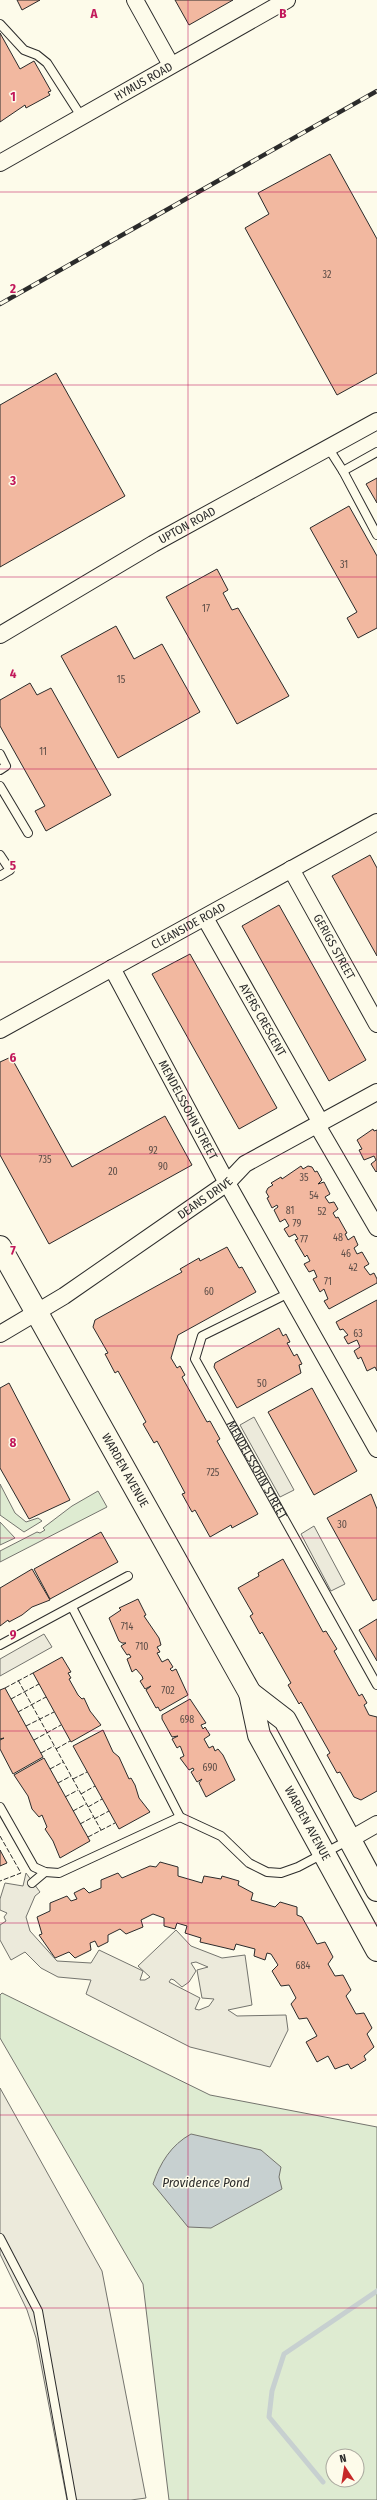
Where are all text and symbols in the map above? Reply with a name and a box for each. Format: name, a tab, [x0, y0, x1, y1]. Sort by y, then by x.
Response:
text: A	[89, 6, 98, 21]
text: B	[279, 6, 287, 21]
street label: HYMUS ROAD	[112, 59, 175, 104]
text: 1	[10, 89, 16, 104]
house number: 32	[323, 269, 332, 281]
text: 2	[9, 281, 16, 296]
text: 3	[9, 473, 16, 488]
street label: UPTON ROAD	[156, 504, 218, 547]
house number: 31	[340, 559, 348, 571]
house number: 17	[202, 603, 210, 615]
text: 4	[10, 666, 17, 681]
house number: 15	[117, 674, 126, 686]
house number: 11	[39, 746, 47, 758]
text: 5	[10, 858, 16, 873]
street label: CLEANSIDE ROAD	[149, 900, 228, 952]
street label: GERIGS STREET	[310, 912, 358, 982]
street label: AYERS CRESCENT	[236, 981, 289, 1059]
text: 6	[10, 1050, 17, 1065]
street label: MENDELSSOHN STREET	[156, 1058, 220, 1162]
house number: 92	[148, 1145, 158, 1157]
house number: 735	[38, 1154, 52, 1166]
house number: 90	[158, 1161, 168, 1173]
house number: 20	[108, 1166, 118, 1178]
house number: 35	[299, 1172, 309, 1184]
street label: DEANS DRIVE	[175, 1174, 236, 1222]
house number: 54	[309, 1190, 319, 1202]
house number: 81	[286, 1205, 294, 1217]
house number: 52	[318, 1206, 327, 1218]
house number: 79	[293, 1218, 302, 1230]
house number: 48	[333, 1232, 343, 1244]
house number: 77	[300, 1234, 308, 1246]
text: 7	[10, 1243, 16, 1258]
house number: 46	[341, 1248, 351, 1260]
house number: 42	[348, 1262, 358, 1274]
house number: 71	[324, 1276, 332, 1288]
house number: 60	[204, 1286, 214, 1298]
house number: 63	[353, 1328, 363, 1340]
house number: 50	[257, 1378, 267, 1390]
street label: MENDELSSOHN STREET	[224, 1418, 290, 1522]
street label: WARDEN AVENUE	[99, 1431, 152, 1510]
text: 8	[10, 1435, 17, 1450]
house number: 725	[207, 1467, 220, 1479]
house number: 30	[337, 1519, 347, 1531]
house number: 714	[121, 1621, 133, 1633]
text: 9	[10, 1627, 17, 1642]
house number: 710	[135, 1641, 149, 1653]
house number: 702	[161, 1685, 175, 1697]
house number: 698	[180, 1714, 194, 1726]
house number: 690	[203, 1762, 217, 1774]
street label: WARDEN AVENUE	[281, 1784, 334, 1863]
house number: 684	[296, 1960, 311, 1972]
water label: Providence Pond	[162, 2175, 250, 2190]
north arrow	[325, 2448, 365, 2488]
text: N	[338, 2452, 348, 2466]

